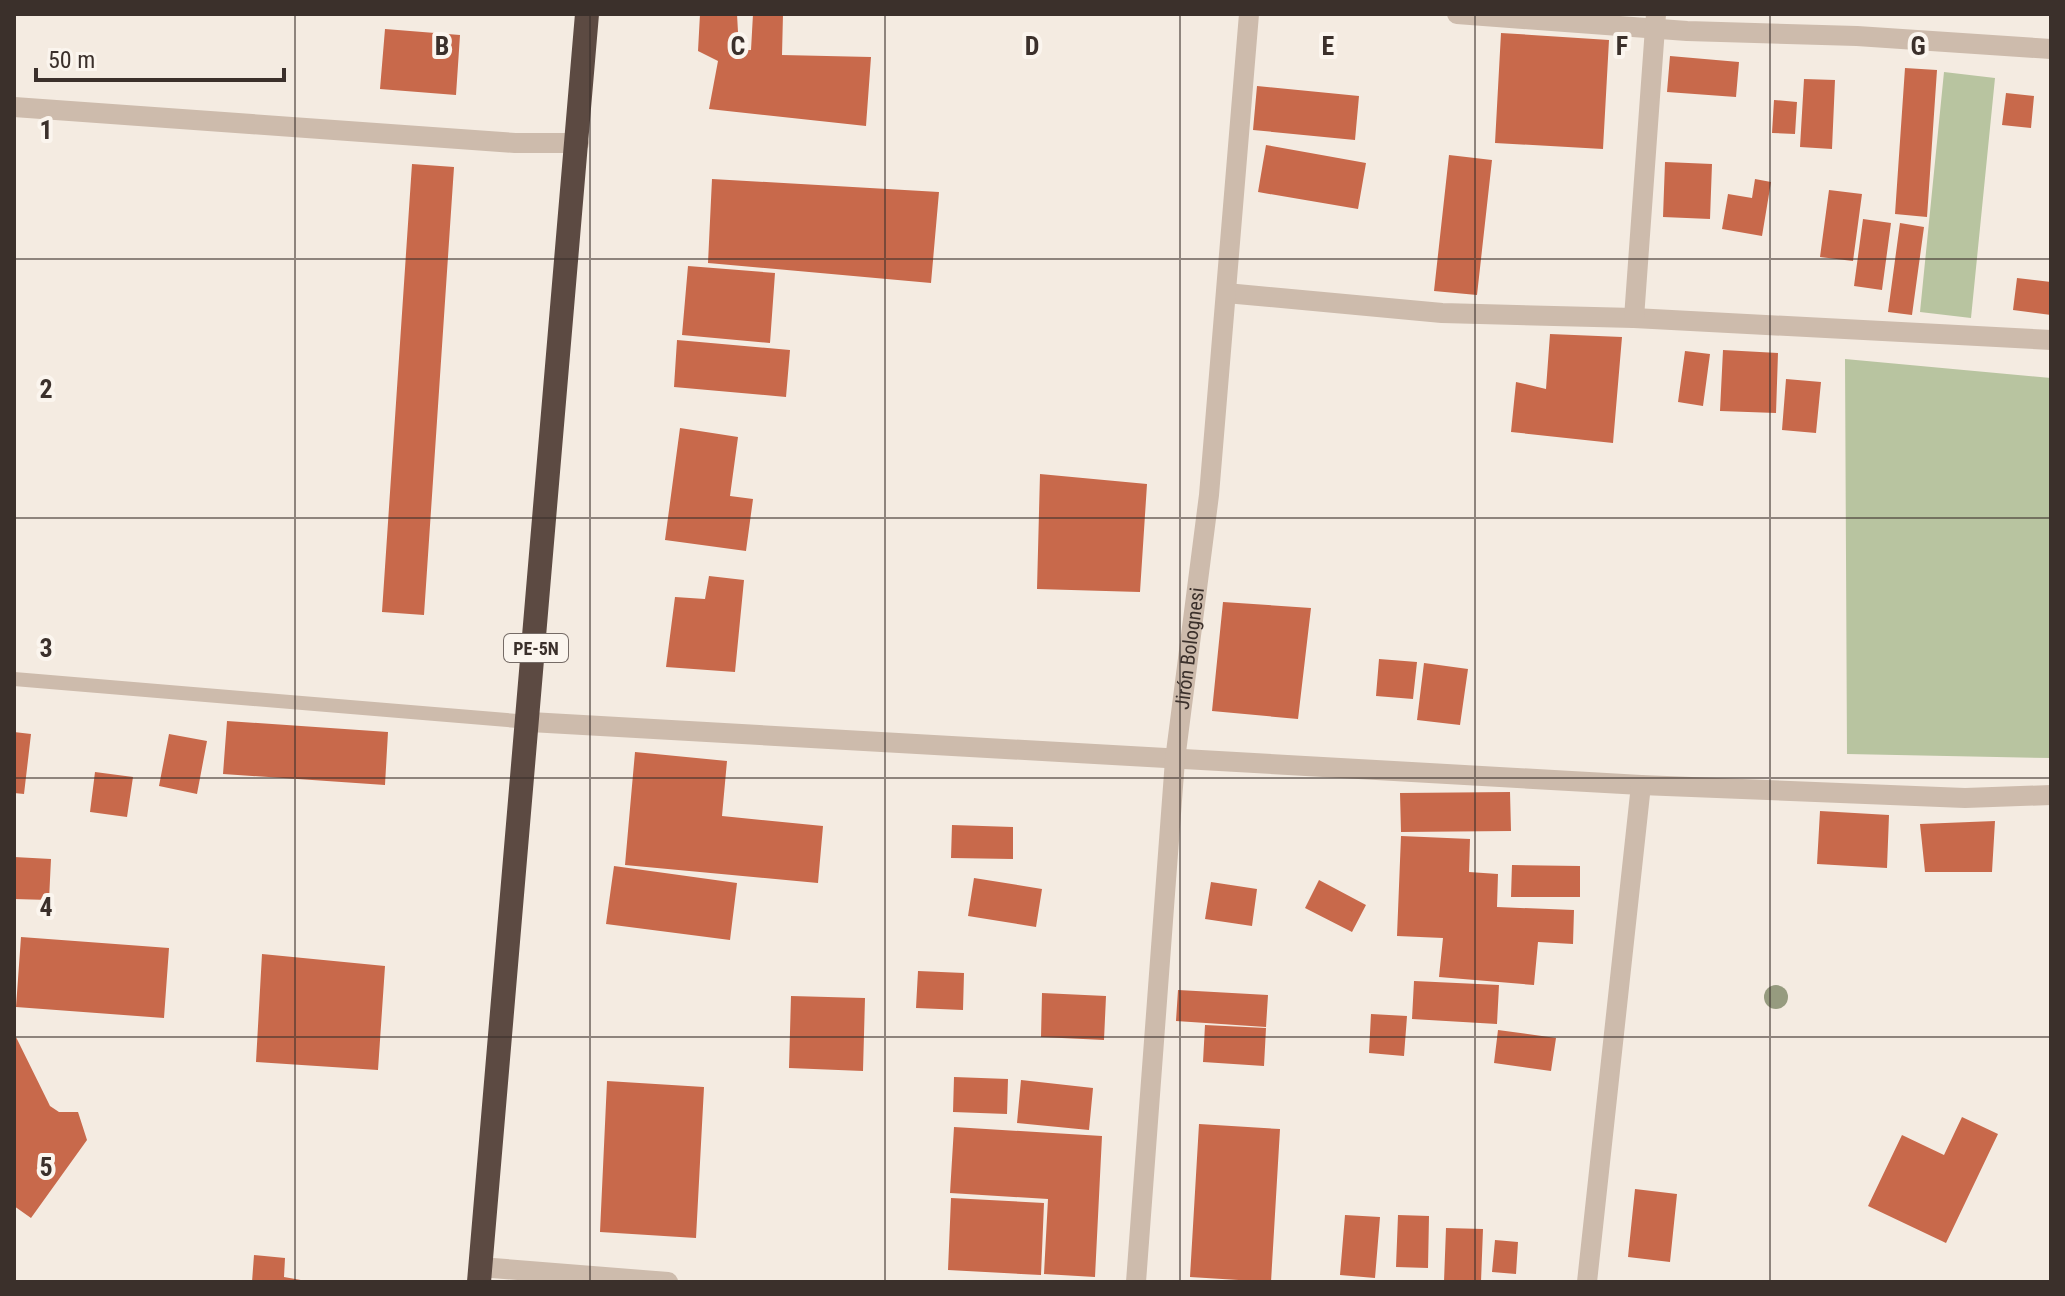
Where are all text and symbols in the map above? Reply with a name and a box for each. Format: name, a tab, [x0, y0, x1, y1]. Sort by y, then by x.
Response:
text: B	[435, 31, 449, 61]
text: C	[731, 31, 746, 61]
text: D	[1025, 31, 1039, 61]
text: E	[1322, 31, 1335, 61]
text: F	[1616, 31, 1628, 61]
text: G	[1910, 31, 1926, 61]
scale bar	[36, 32, 284, 82]
text: 50 m	[48, 46, 95, 74]
text: 1	[39, 115, 53, 145]
text: 2	[39, 374, 53, 404]
street label: Jirón Bolognesi	[1170, 586, 1209, 711]
text: 3	[39, 633, 53, 663]
road number: PE-5N	[504, 634, 568, 662]
text: 4	[39, 892, 53, 922]
text: 5	[39, 1152, 53, 1182]

